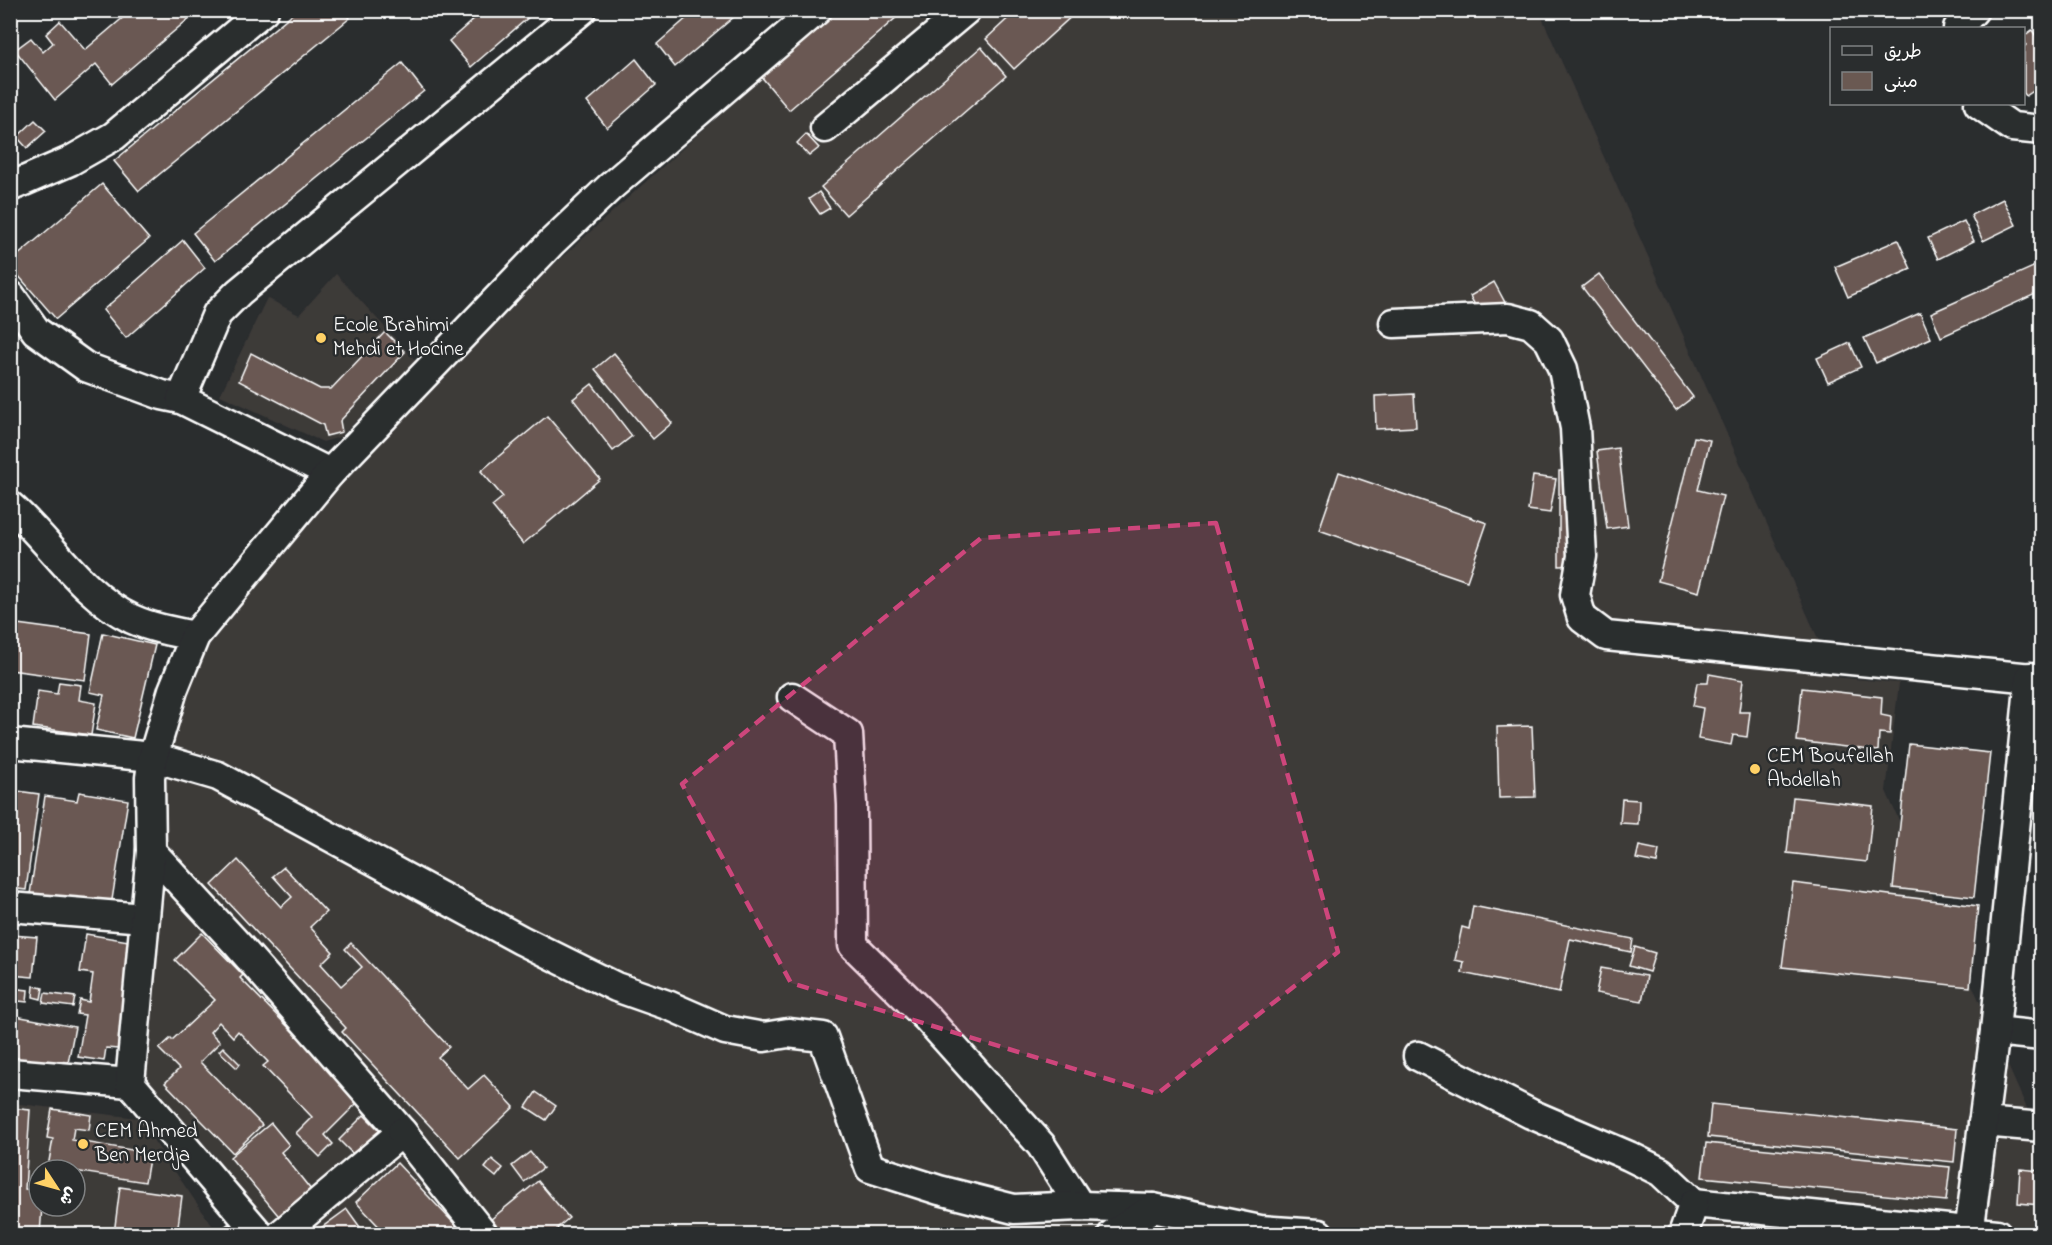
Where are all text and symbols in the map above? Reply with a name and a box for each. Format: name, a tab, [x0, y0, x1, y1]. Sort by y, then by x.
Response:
legend	[1830, 27, 2025, 105]
text: طريق	[1884, 40, 1922, 66]
text: مبنى	[1884, 70, 1918, 96]
place label: Ecole Brahimi Mehdi et Hocine	[333, 311, 464, 365]
marker: Ecole Brahimi Mehdi et Hocine	[314, 331, 328, 345]
place label: CEM Boufellah Abdellah	[1767, 742, 1894, 796]
marker: CEM Boufellah Abdellah	[1748, 762, 1762, 776]
place label: CEM Ahmed Ben Merdja	[94, 1117, 198, 1171]
marker: CEM Ahmed Ben Merdja	[76, 1137, 90, 1151]
north arrow	[27, 1158, 87, 1218]
text: ش	[53, 1181, 82, 1210]

